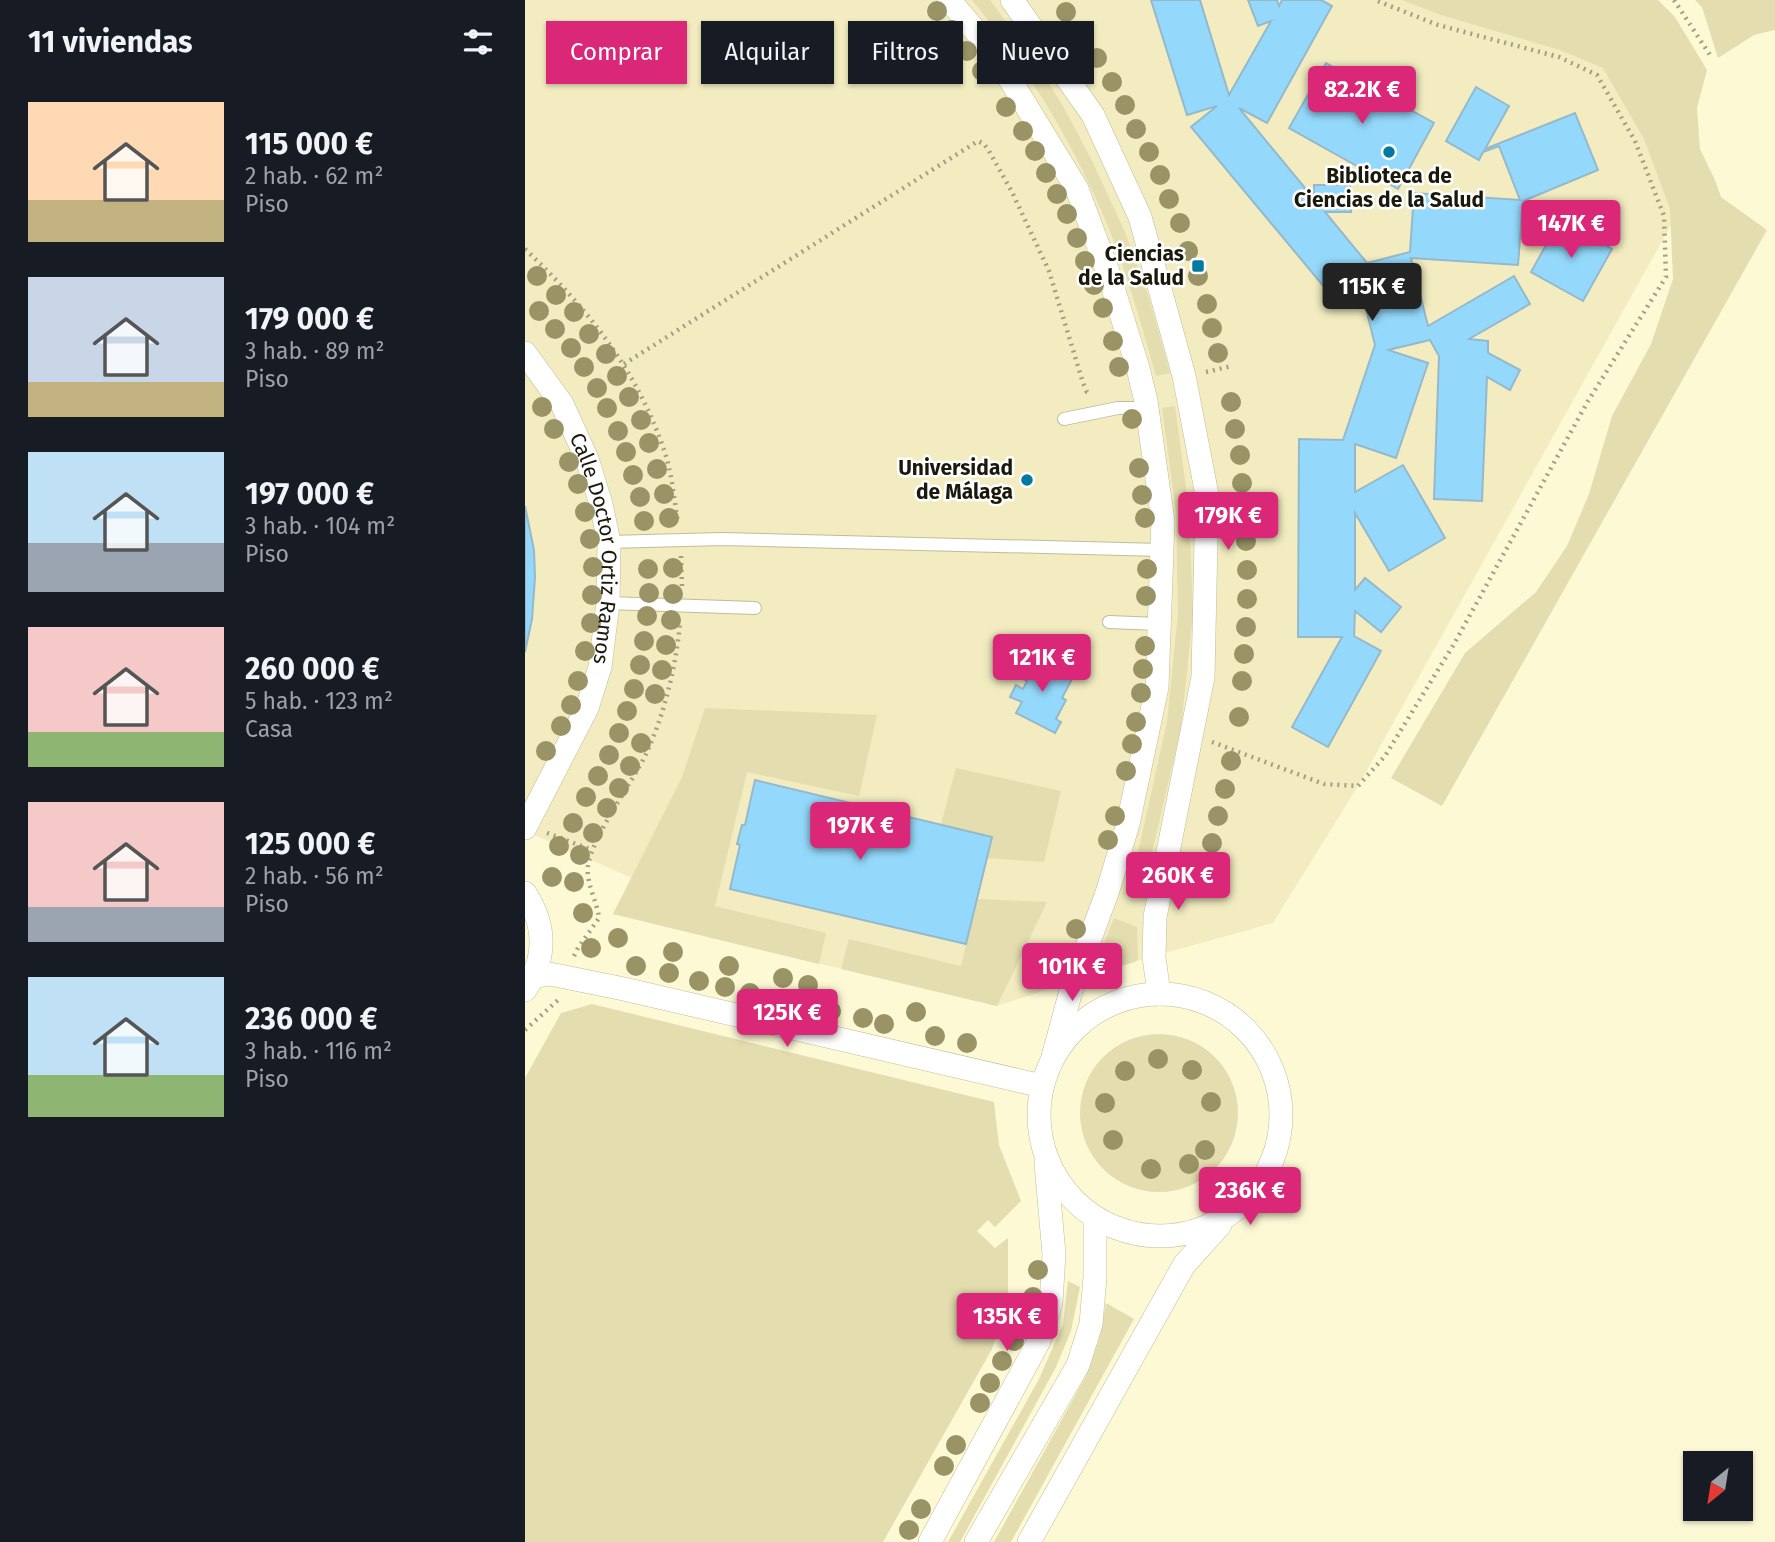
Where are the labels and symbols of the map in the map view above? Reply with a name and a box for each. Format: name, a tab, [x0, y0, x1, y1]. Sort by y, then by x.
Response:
pin: 82.2K €	[1297, 66, 1427, 126]
marker: Biblioteca de Ciencias de la Salud	[1381, 144, 1397, 160]
place label: Biblioteca de Ciencias de la Salud	[1294, 163, 1484, 213]
pin: 147K €	[1514, 201, 1628, 260]
place label: Ciencias de la Salud	[1078, 241, 1184, 291]
marker: Ciencias de la Salud	[1190, 258, 1206, 274]
pin: 115K €	[1315, 264, 1429, 323]
street label: Calle Doctor Ortiz Ramos	[564, 429, 622, 666]
place label: Universidad de Málaga	[898, 455, 1013, 505]
marker: Universidad de Málaga	[1019, 472, 1035, 488]
pin: 179K €	[1171, 492, 1285, 552]
pin: 121K €	[985, 634, 1099, 694]
pin: 197K €	[803, 802, 917, 862]
pin: 260K €	[1121, 852, 1235, 912]
pin: 101K €	[1015, 944, 1129, 1003]
pin: 125K €	[730, 990, 844, 1049]
pin: 236K €	[1193, 1168, 1307, 1227]
pin: 135K €	[950, 1294, 1064, 1353]
north arrow	[1683, 1451, 1753, 1521]

